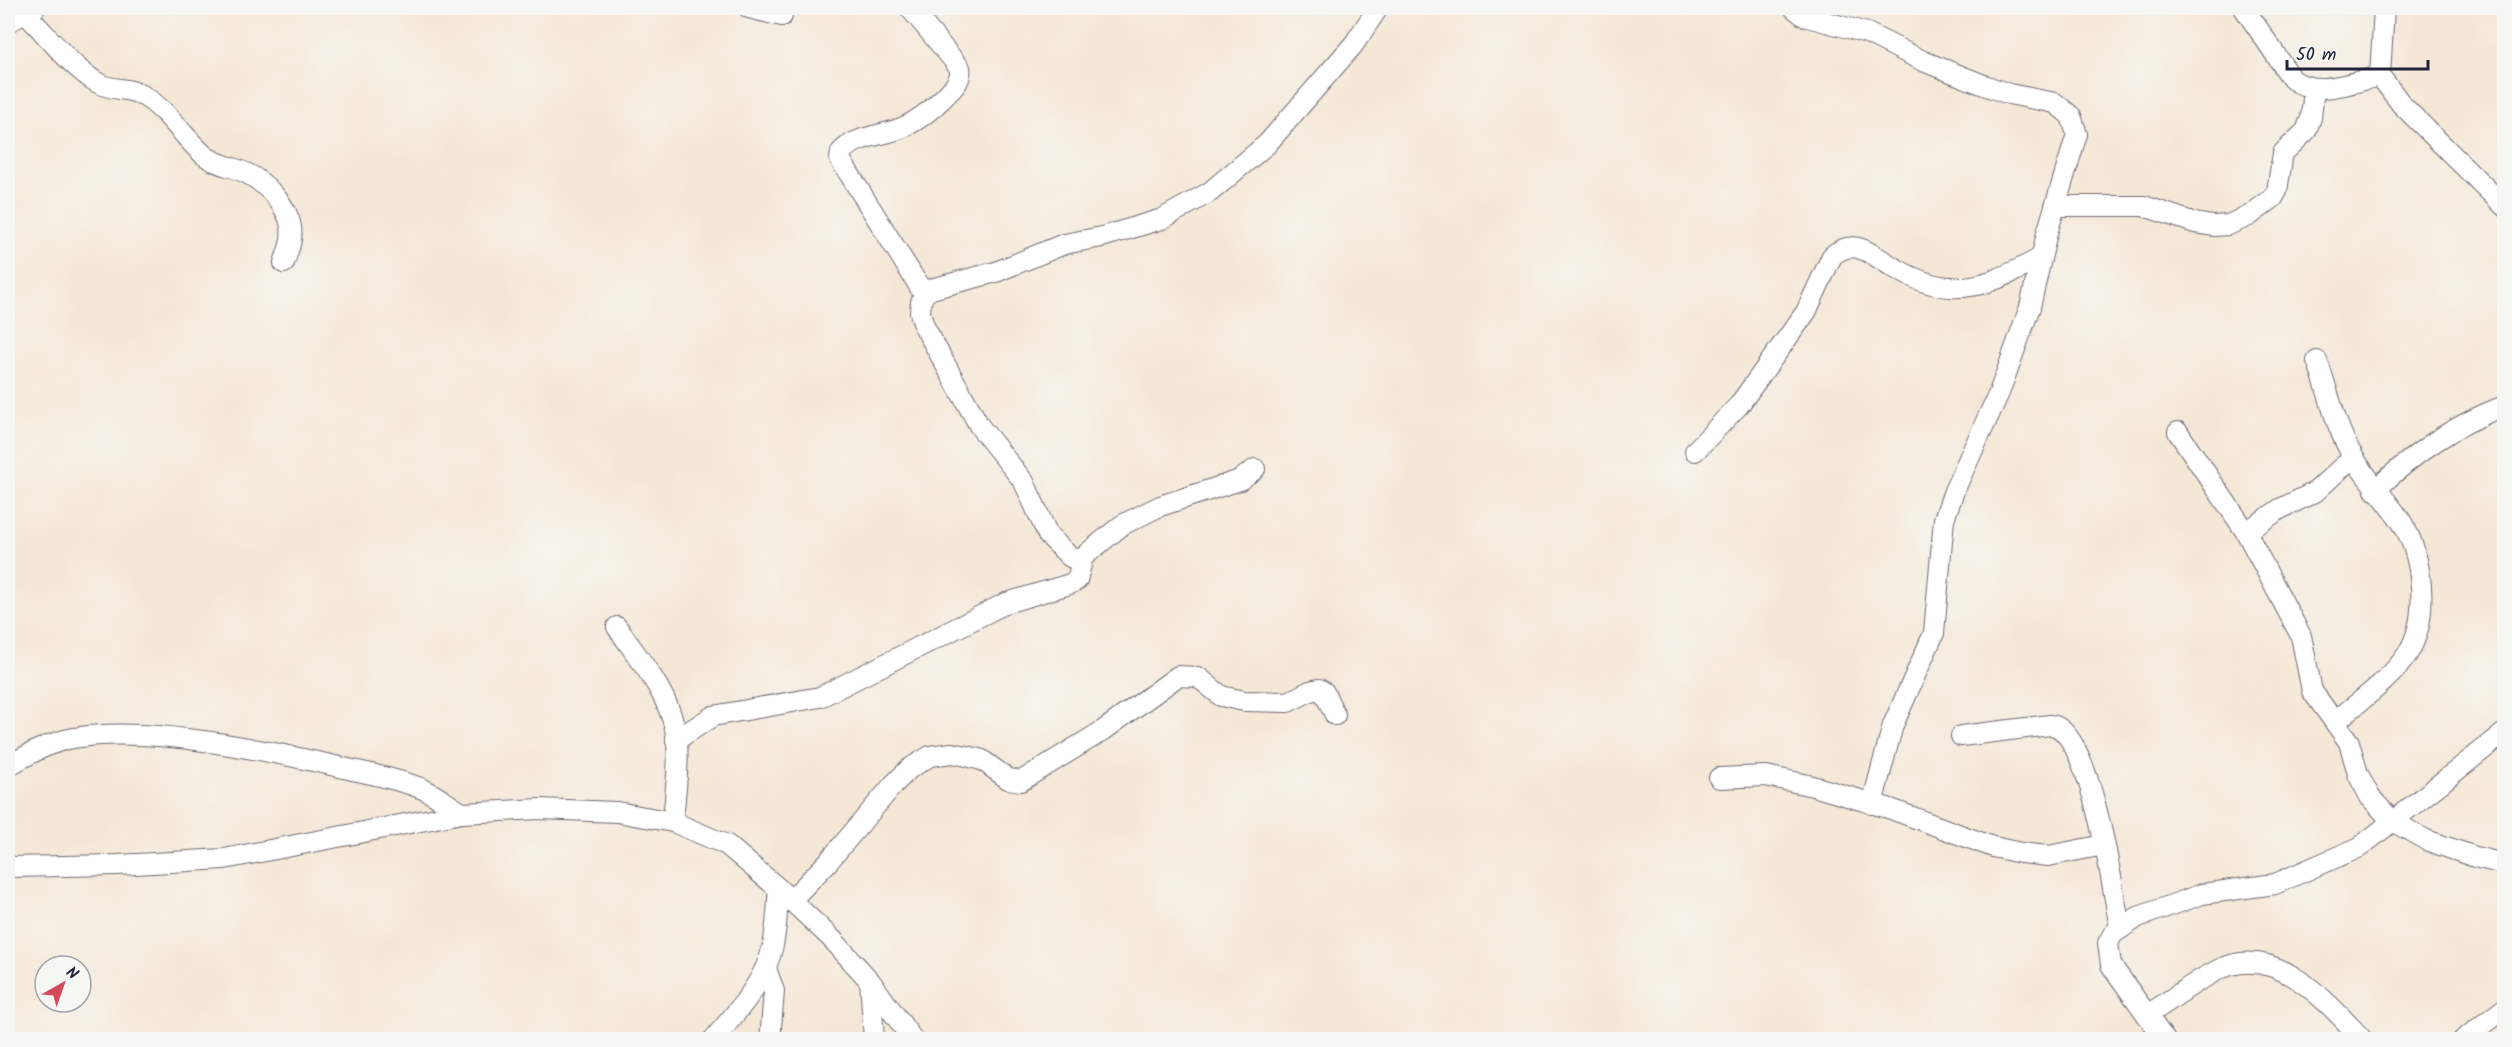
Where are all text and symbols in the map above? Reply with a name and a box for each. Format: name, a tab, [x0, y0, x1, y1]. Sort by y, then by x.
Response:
scale bar	[2287, 33, 2428, 71]
text: 50 m	[2296, 41, 2336, 70]
north arrow	[33, 954, 93, 1014]
text: N	[60, 961, 84, 986]

